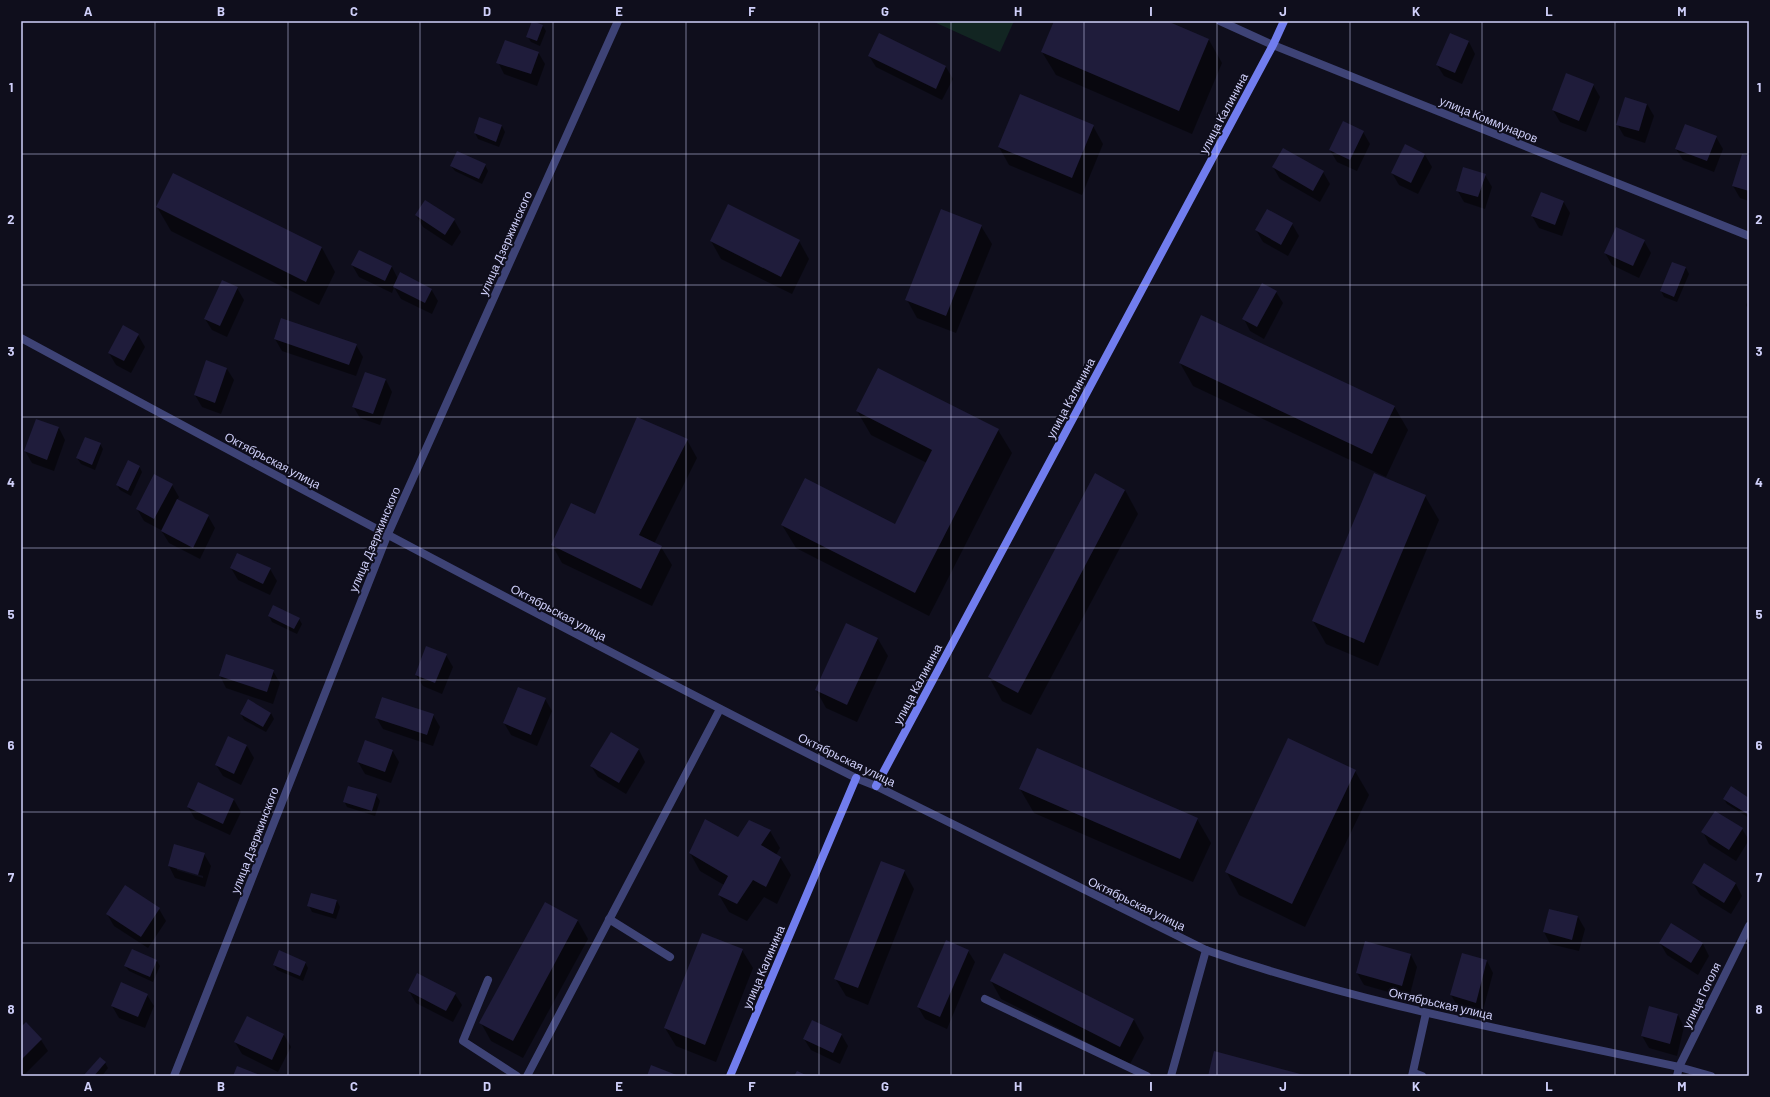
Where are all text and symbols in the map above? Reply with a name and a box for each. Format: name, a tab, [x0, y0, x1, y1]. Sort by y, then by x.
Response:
text: A	[84, 3, 93, 19]
text: B	[217, 3, 225, 19]
text: C	[350, 3, 358, 19]
text: D	[483, 3, 491, 19]
text: E	[615, 3, 623, 19]
text: F	[748, 3, 756, 19]
text: G	[881, 3, 889, 19]
text: H	[1014, 3, 1022, 19]
text: I	[1149, 3, 1153, 19]
text: J	[1279, 3, 1287, 19]
text: K	[1412, 3, 1420, 19]
text: L	[1545, 3, 1553, 19]
text: M	[1677, 3, 1687, 19]
street label: улица Калинина	[1196, 70, 1251, 156]
text: 1	[9, 79, 13, 95]
text: 1	[1757, 79, 1761, 95]
street label: улица Коммунаров	[1437, 93, 1540, 146]
street label: улица Дзержинского	[476, 188, 535, 298]
text: 2	[7, 211, 15, 227]
text: 2	[1755, 211, 1763, 227]
text: 3	[7, 343, 15, 359]
text: 3	[1755, 343, 1763, 359]
street label: улица Калинина	[1043, 355, 1098, 441]
street label: Октябрьская улица	[222, 429, 324, 492]
text: 4	[7, 474, 15, 490]
text: 4	[1755, 474, 1763, 490]
street label: улица Дзержинского	[346, 484, 404, 594]
street label: Октябрьская улица	[508, 581, 610, 644]
text: 5	[7, 606, 15, 622]
text: 5	[1755, 606, 1763, 622]
street label: улица Калинина	[890, 641, 945, 727]
street label: Октябрьская улица	[796, 729, 898, 790]
text: 6	[8, 737, 15, 753]
text: 6	[1756, 737, 1763, 753]
street label: улица Дзержинского	[227, 785, 282, 896]
text: 7	[8, 869, 15, 885]
text: 7	[1756, 869, 1763, 885]
street label: Октябрьская улица	[1086, 873, 1188, 934]
street label: улица Калинина	[739, 923, 788, 1011]
street label: улица Гоголя	[1679, 960, 1724, 1031]
street label: Октябрьская улица	[1387, 984, 1495, 1023]
text: 8	[7, 1001, 15, 1017]
text: 8	[1755, 1001, 1763, 1017]
text: A	[84, 1078, 93, 1094]
text: B	[217, 1078, 225, 1094]
text: C	[350, 1078, 358, 1094]
text: D	[483, 1078, 491, 1094]
text: E	[615, 1078, 623, 1094]
text: F	[748, 1078, 756, 1094]
text: G	[881, 1078, 889, 1094]
text: H	[1014, 1078, 1022, 1094]
text: I	[1149, 1078, 1153, 1094]
text: J	[1279, 1078, 1287, 1094]
text: K	[1412, 1078, 1420, 1094]
text: L	[1545, 1078, 1553, 1094]
text: M	[1677, 1078, 1687, 1094]

